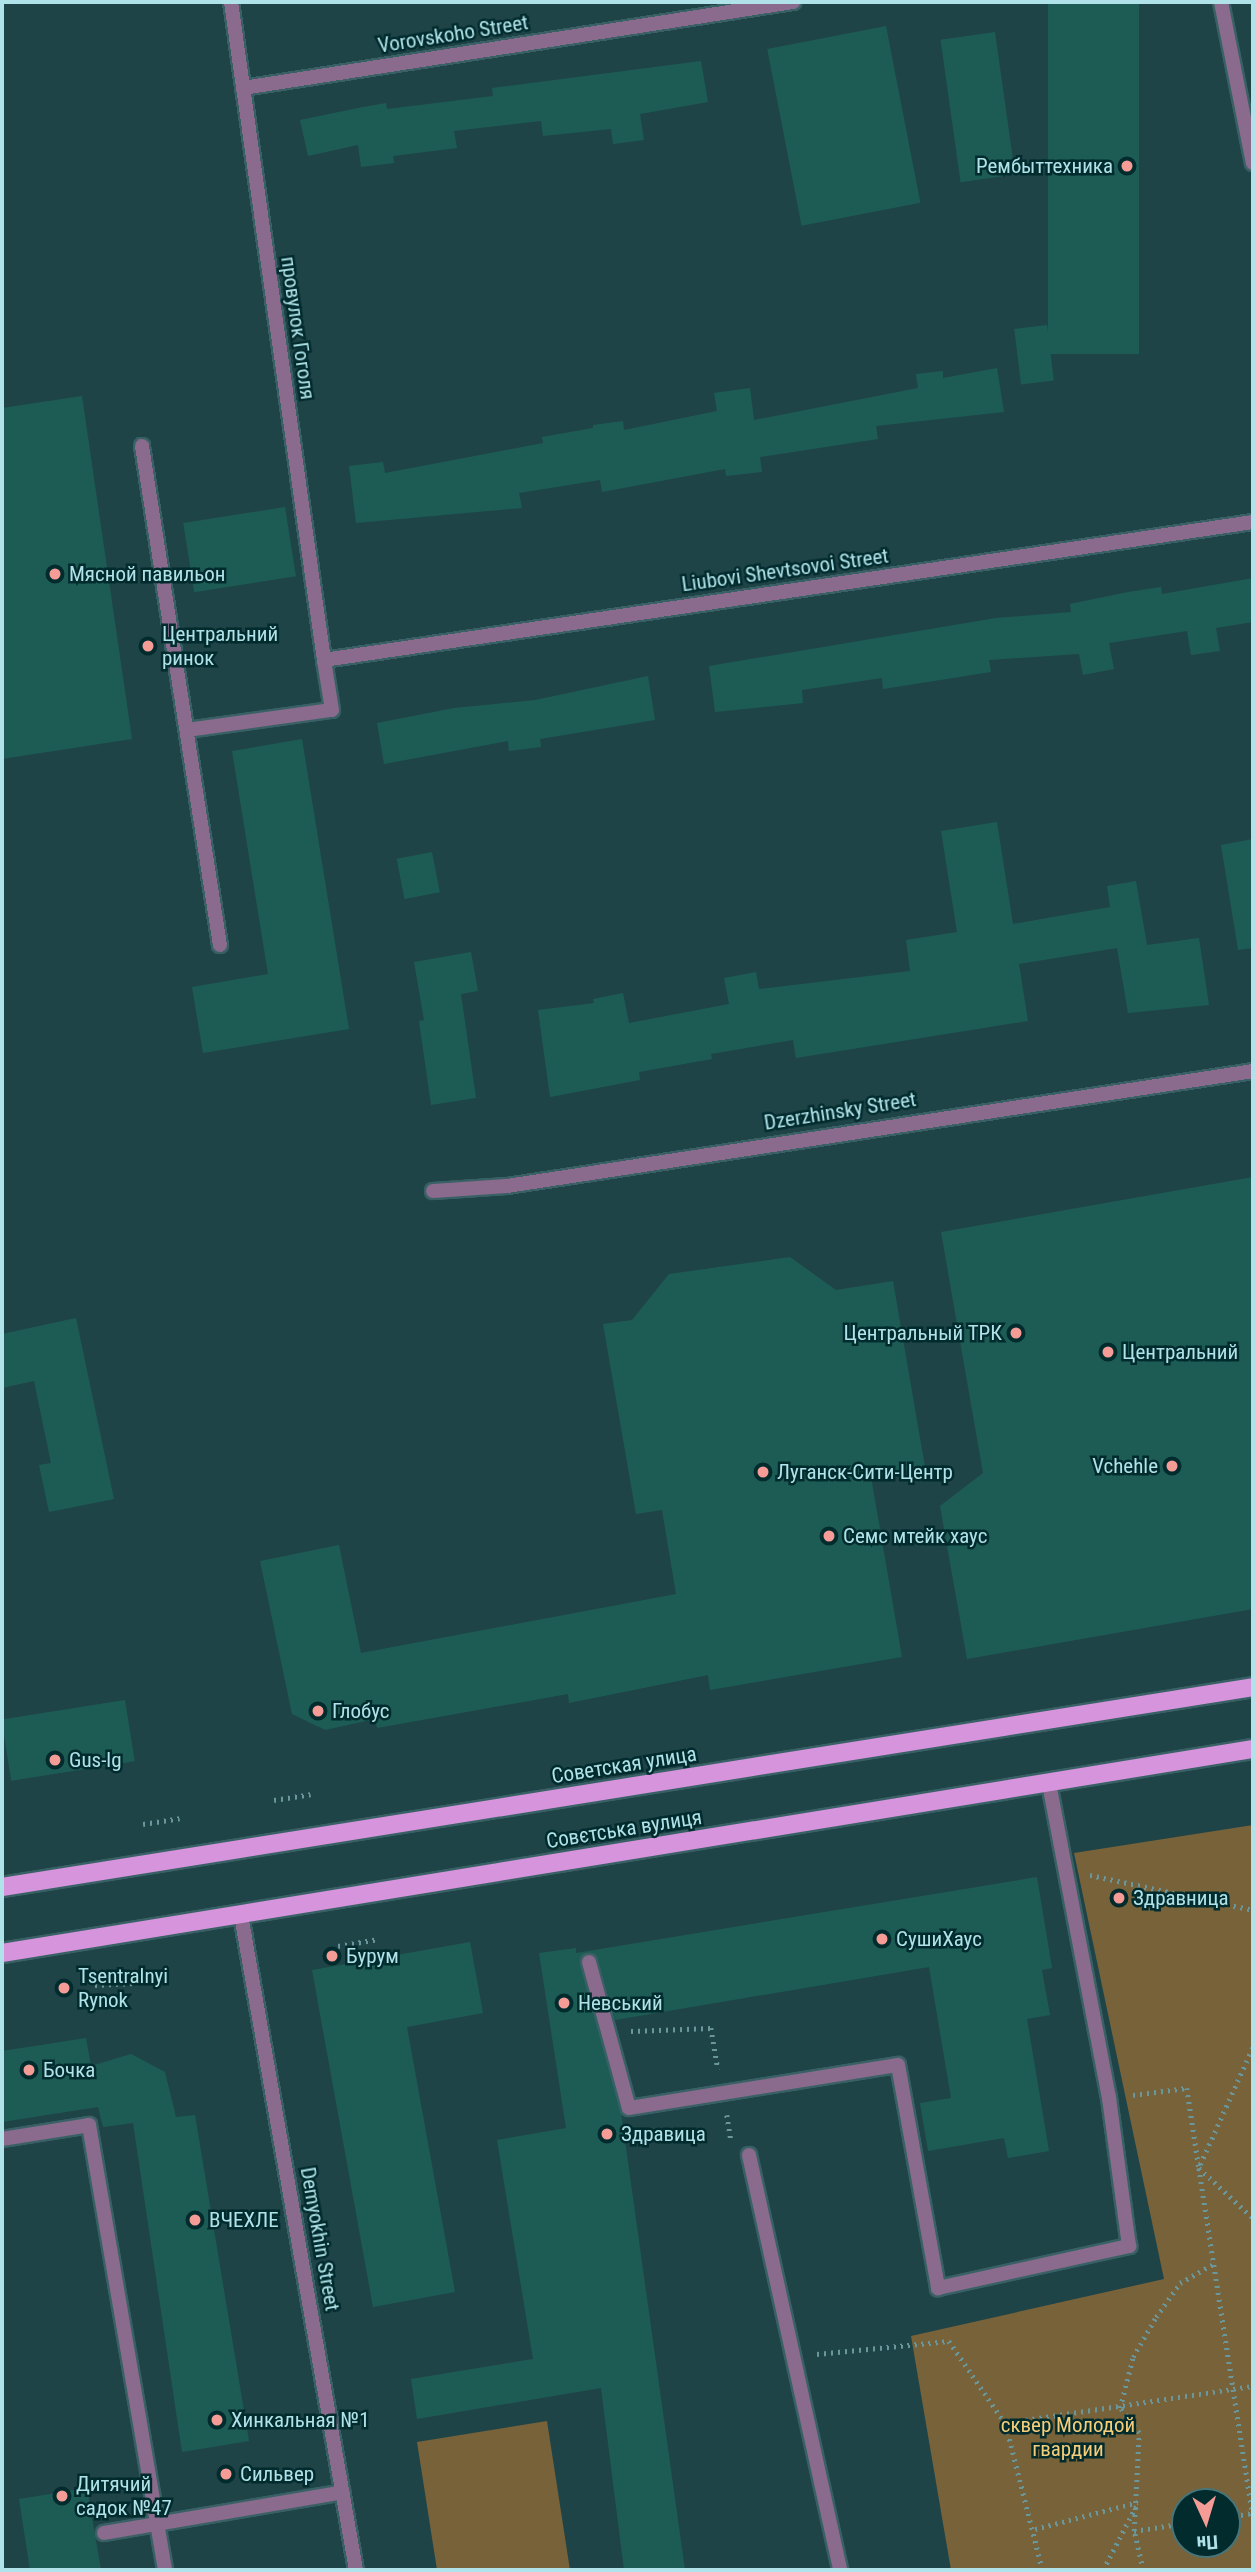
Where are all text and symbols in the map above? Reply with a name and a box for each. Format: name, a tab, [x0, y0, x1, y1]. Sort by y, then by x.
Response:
street label: Vorovskoho Street	[376, 10, 530, 58]
place label: Рембыттехника	[976, 153, 1113, 179]
marker: Рембыттехника	[1119, 158, 1135, 174]
street label: провулок Гоголя	[275, 255, 321, 401]
street label: Liubovi Shevtsovoi Street	[680, 543, 890, 597]
place label: Мясной павильон	[69, 561, 225, 587]
marker: Мясной павильон	[47, 566, 63, 582]
place label: Центральний ринок	[162, 621, 278, 671]
marker: Центральний ринок	[140, 638, 156, 654]
street label: Dzerzhinsky Street	[762, 1087, 918, 1135]
place label: Центральный ТРК	[843, 1320, 1002, 1346]
marker: Центральный ТРК	[1008, 1325, 1024, 1341]
place label: Центральний	[1122, 1339, 1238, 1365]
marker: Центральний	[1100, 1344, 1116, 1360]
place label: Vchehle	[1092, 1453, 1158, 1479]
marker: Vchehle	[1164, 1458, 1180, 1474]
place label: Луганск-Сити-Центр	[777, 1459, 953, 1485]
marker: Луганск-Сити-Центр	[755, 1464, 771, 1480]
place label: Семс мтейк хаус	[843, 1523, 987, 1549]
marker: Семс мтейк хаус	[821, 1528, 837, 1544]
place label: Глобус	[332, 1698, 390, 1724]
marker: Глобус	[310, 1703, 326, 1719]
street label: Советская улица	[550, 1741, 698, 1789]
place label: Gus-lg	[69, 1747, 122, 1773]
marker: Gus-lg	[47, 1752, 63, 1768]
street label: Совєтська вулиця	[544, 1804, 704, 1854]
place label: Здравница	[1133, 1885, 1229, 1911]
marker: Здравница	[1111, 1890, 1127, 1906]
place label: СушиХаус	[896, 1926, 982, 1952]
marker: СушиХаус	[874, 1931, 890, 1947]
place label: Бурум	[346, 1943, 399, 1969]
marker: Бурум	[324, 1948, 340, 1964]
place label: Tsentralnyi Rynok	[78, 1963, 168, 2013]
marker: Tsentralnyi Rynok	[56, 1980, 72, 1996]
place label: Невський	[578, 1990, 663, 2016]
marker: Невський	[556, 1995, 572, 2011]
place label: Бочка	[43, 2057, 95, 2083]
marker: Бочка	[21, 2062, 37, 2078]
place label: Здравица	[621, 2121, 706, 2147]
marker: Здравица	[599, 2126, 615, 2142]
street label: Demyokhin Street	[295, 2165, 345, 2313]
place label: ВЧЕХЛЕ	[209, 2207, 279, 2233]
marker: ВЧЕХЛЕ	[187, 2212, 203, 2228]
place label: Хинкальная №1	[231, 2407, 370, 2433]
marker: Хинкальная №1	[209, 2412, 225, 2428]
park label: сквер Молодой гвардии	[1001, 2412, 1135, 2462]
place label: Сильвер	[240, 2461, 314, 2487]
marker: Сильвер	[218, 2466, 234, 2482]
place label: Дитячий садок №47	[76, 2471, 172, 2521]
marker: Дитячий садок №47	[54, 2488, 70, 2504]
north arrow	[1171, 2488, 1241, 2558]
text: Пн	[1196, 2530, 1219, 2555]

